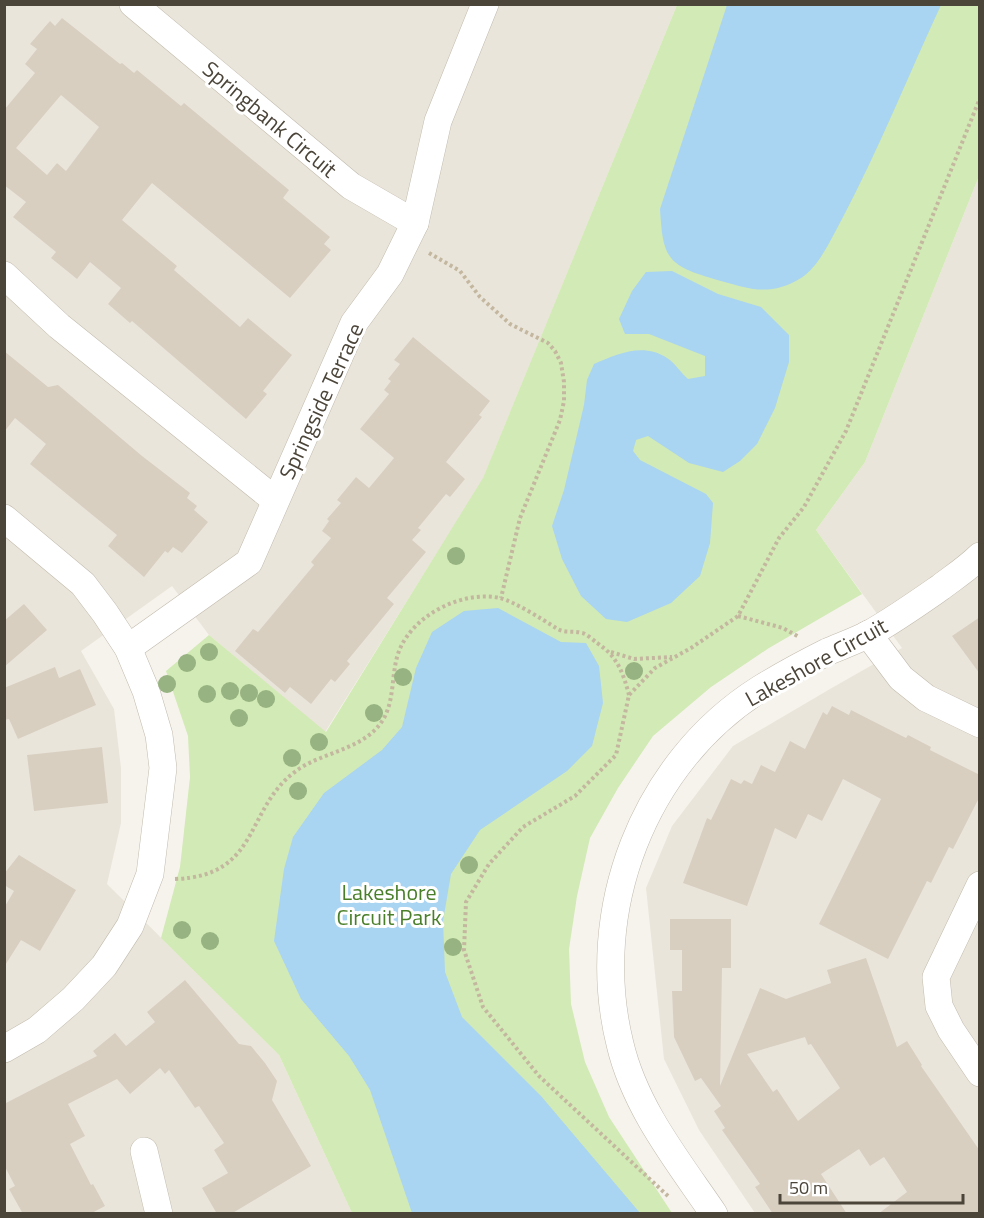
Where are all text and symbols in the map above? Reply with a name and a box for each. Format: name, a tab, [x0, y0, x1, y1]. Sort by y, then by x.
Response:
street label: Springbank Circuit	[195, 52, 345, 186]
street label: Springside Terrace	[270, 317, 372, 485]
street label: Lakeshore Circuit	[739, 609, 894, 715]
park label: Lakeshore Circuit Park	[337, 875, 442, 934]
scale bar	[780, 1167, 963, 1205]
text: 50 m	[789, 1174, 828, 1201]

